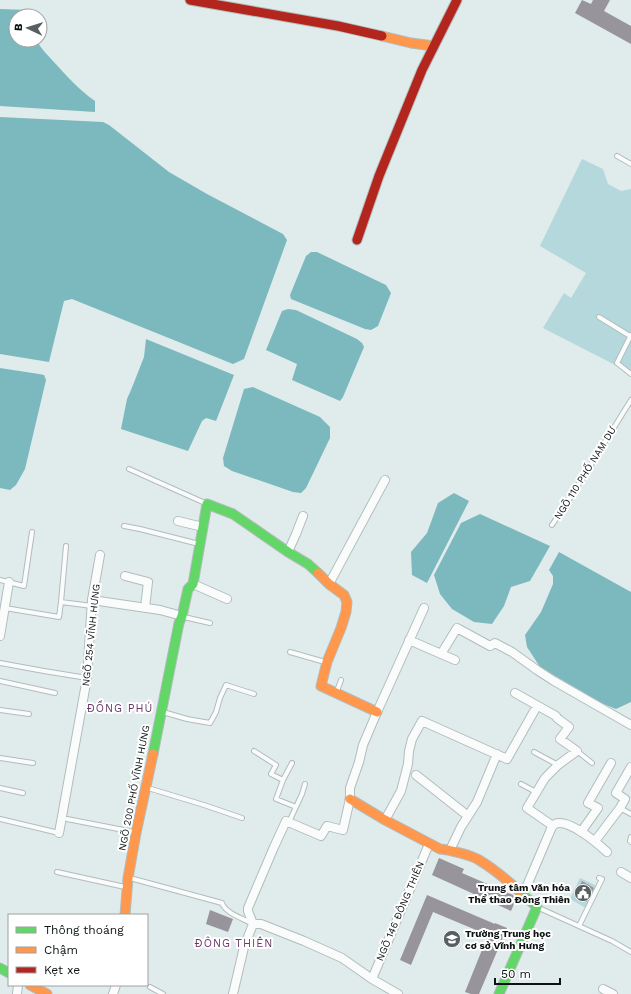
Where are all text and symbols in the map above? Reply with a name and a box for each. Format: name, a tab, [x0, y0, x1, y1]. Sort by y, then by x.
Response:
north arrow	[8, 8, 48, 48]
text: B	[12, 23, 25, 32]
street label: NGÕ 110 PHỐ NAM DƯ	[551, 423, 619, 521]
street label: NGÕ 254 VĨNH HƯNG	[80, 583, 102, 687]
district label: ĐỒNG PHÚ	[87, 700, 153, 715]
street label: NGÕ 200 PHỐ VĨNH HƯNG	[115, 724, 152, 852]
street label: NGÕ 146 ĐÔNG THIÊN	[374, 859, 426, 963]
place label: Trung tâm Văn hóa Thể thao Đông Thiên	[468, 882, 570, 905]
public building icon: Trung tâm Văn hóa Thể thao Đông Thiên	[573, 883, 593, 903]
legend	[8, 914, 148, 986]
text: Thông thoáng	[44, 923, 124, 937]
place label: Trường Trung học cơ sở Vĩnh Hưng	[465, 928, 551, 951]
school or university icon: Trường Trung học cơ sở Vĩnh Hưng	[442, 929, 462, 949]
district label: ĐÔNG THIÊN	[195, 936, 273, 950]
text: Chậm	[44, 943, 78, 957]
scale bar	[495, 960, 560, 986]
text: Kẹt xe	[44, 963, 80, 977]
text: 50 m	[501, 967, 531, 981]

